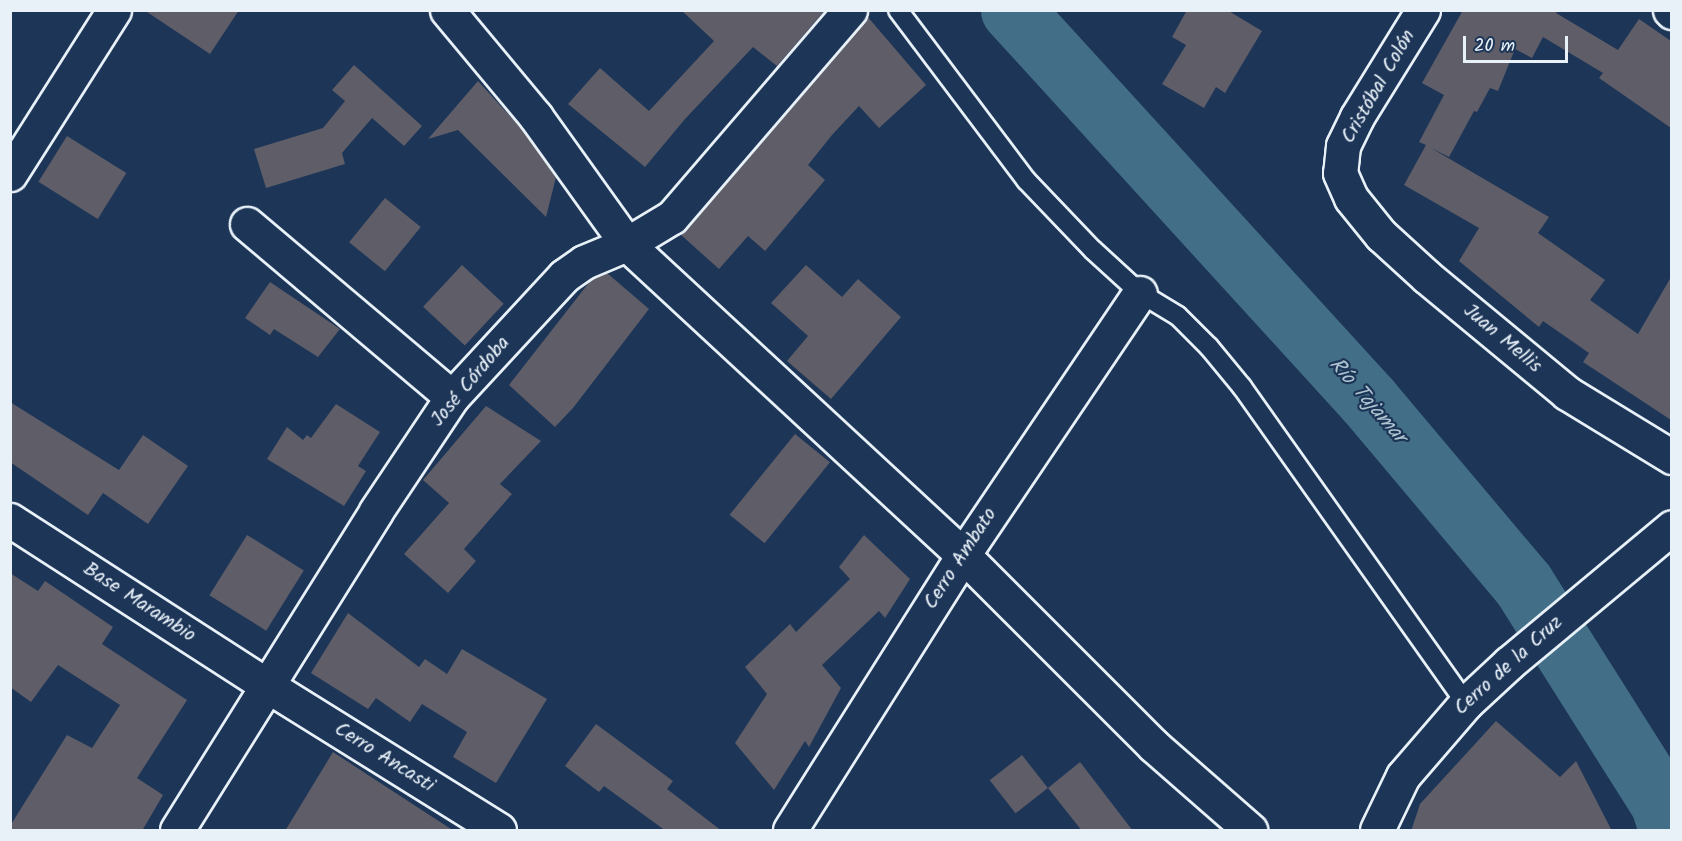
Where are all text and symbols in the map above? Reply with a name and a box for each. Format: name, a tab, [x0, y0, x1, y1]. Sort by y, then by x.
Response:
scale bar	[1466, 24, 1571, 62]
street label: Cristóbal Colón	[1337, 26, 1421, 148]
text: 20 m	[1474, 32, 1515, 61]
street label: Juan Mellis	[1458, 299, 1546, 379]
street label: José Córdoba	[426, 332, 516, 432]
water label: Río Tajamar	[1323, 353, 1411, 449]
street label: Cerro Ambato	[919, 504, 1003, 614]
street label: Base Marambio	[78, 558, 200, 648]
street label: Cerro de la Cruz	[1450, 611, 1568, 721]
street label: Cerro Ancasti	[330, 718, 438, 798]

